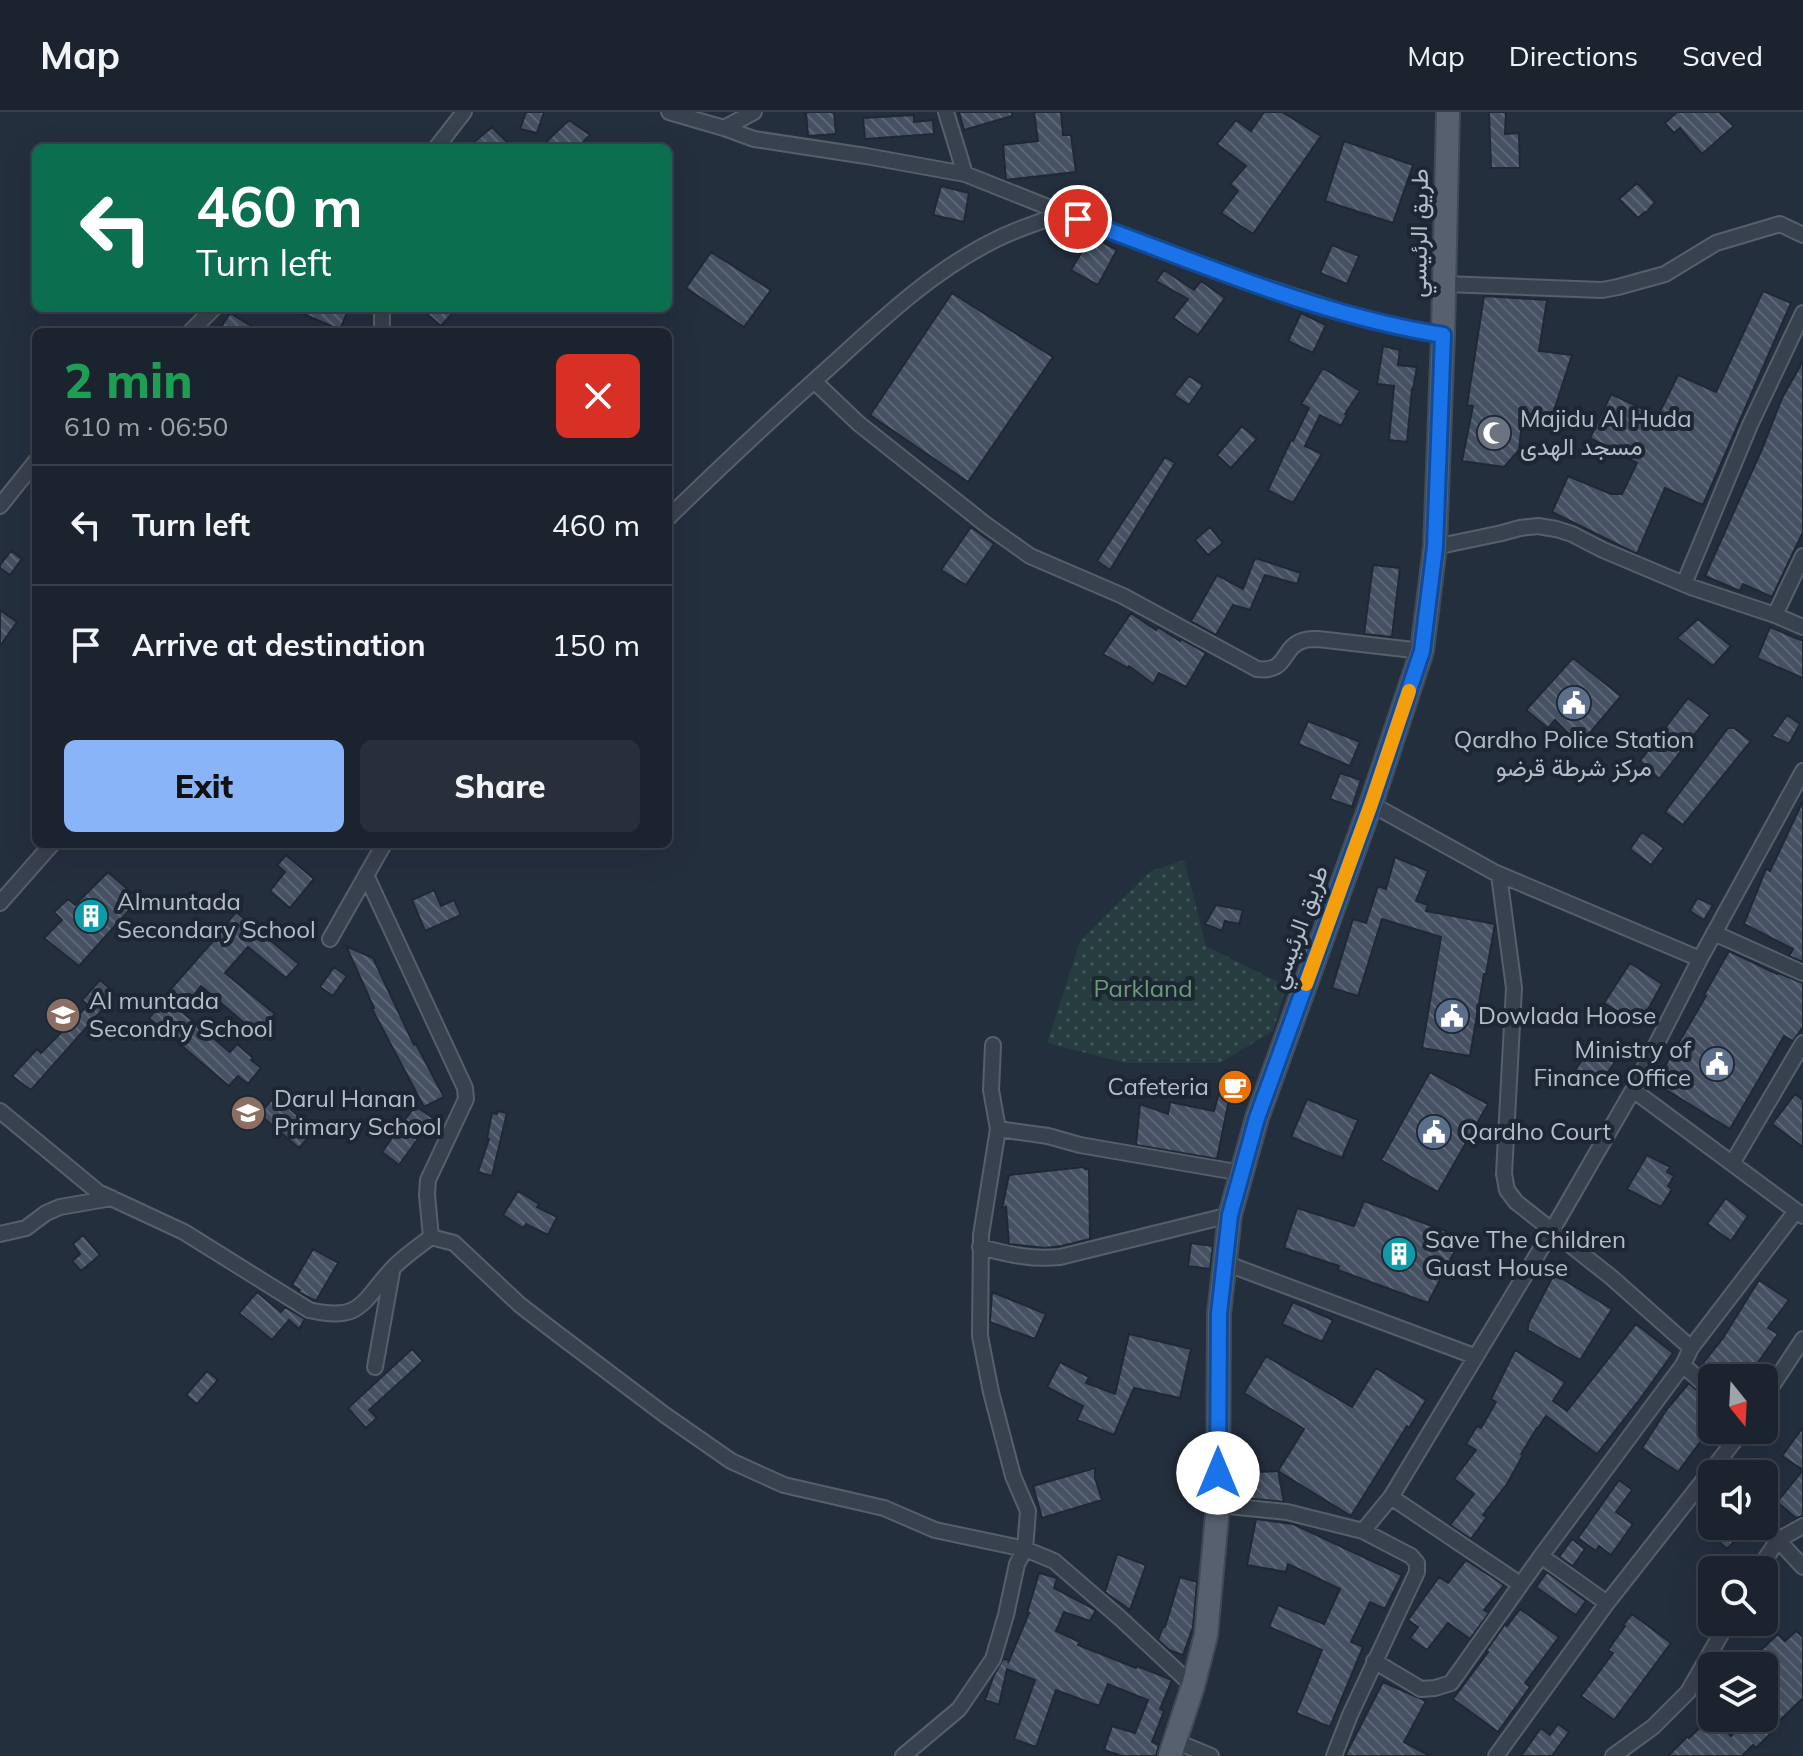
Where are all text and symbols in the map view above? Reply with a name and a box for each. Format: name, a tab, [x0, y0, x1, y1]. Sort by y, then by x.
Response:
text: Map	[40, 31, 120, 79]
text: Map	[1407, 38, 1465, 73]
text: Directions	[1509, 38, 1638, 73]
text: Saved	[1682, 38, 1763, 73]
street label: طريق الرئيسي	[1402, 168, 1439, 298]
text: 460 m	[196, 171, 363, 241]
icon: left	[64, 176, 168, 280]
pin	[1044, 185, 1112, 253]
icon: arrive	[1056, 197, 1100, 241]
text: Turn left	[196, 240, 332, 285]
text: 2 min	[64, 350, 193, 410]
button: close	[556, 354, 640, 438]
place label: Majidu Al Huda مسجد الهدى	[1520, 403, 1692, 462]
text: 610 m · 06:50	[64, 410, 228, 443]
mosque icon: Majidu Al Huda مسجد الهدى	[1475, 414, 1513, 452]
icon: left	[64, 503, 108, 547]
text: Turn left	[132, 506, 250, 544]
text: 460 m	[552, 506, 640, 544]
icon: arrive	[64, 623, 108, 667]
text: Arrive at destination	[132, 626, 426, 664]
text: 150 m	[552, 626, 640, 664]
public building icon: Qardho Police Station مركز شرطة قرضو	[1555, 684, 1593, 722]
place label: Qardho Police Station مركز شرطة قرضو	[1454, 724, 1694, 783]
button: Exit	[64, 740, 344, 832]
button: Share	[360, 740, 640, 832]
street label: طريق الرئيسي	[1262, 861, 1339, 994]
place label: Almuntada Secondary School	[117, 886, 316, 944]
building icon: Almuntada Secondary School	[72, 897, 110, 935]
park label: Parkland	[1093, 973, 1193, 1003]
place label: Al muntada Secondry School	[89, 985, 273, 1043]
school or university icon: Al muntada Secondry School	[44, 996, 82, 1034]
public building icon: Dowlada Hoose	[1433, 997, 1471, 1035]
place label: Dowlada Hoose	[1478, 1000, 1656, 1030]
place label: Ministry of Finance Office	[1534, 1034, 1692, 1092]
public building icon: Ministry of Finance Office	[1698, 1045, 1736, 1083]
cafe icon: Cafeteria	[1216, 1068, 1254, 1106]
place label: Cafeteria	[1108, 1071, 1209, 1101]
place label: Darul Hanan Primary School	[274, 1083, 442, 1141]
school or university icon: Darul Hanan Primary School	[229, 1094, 267, 1132]
public building icon: Qardho Court	[1415, 1113, 1453, 1151]
place label: Qardho Court	[1460, 1116, 1611, 1146]
place label: Save The Children Guast House	[1425, 1224, 1626, 1282]
building icon: Save The Children Guast House	[1380, 1235, 1418, 1273]
north arrow	[1698, 1364, 1778, 1444]
map controls	[1698, 1364, 1778, 1732]
position arrow	[1176, 1431, 1260, 1515]
button: sound	[1698, 1460, 1778, 1540]
button: search	[1698, 1556, 1778, 1636]
button: layers	[1698, 1652, 1778, 1732]

